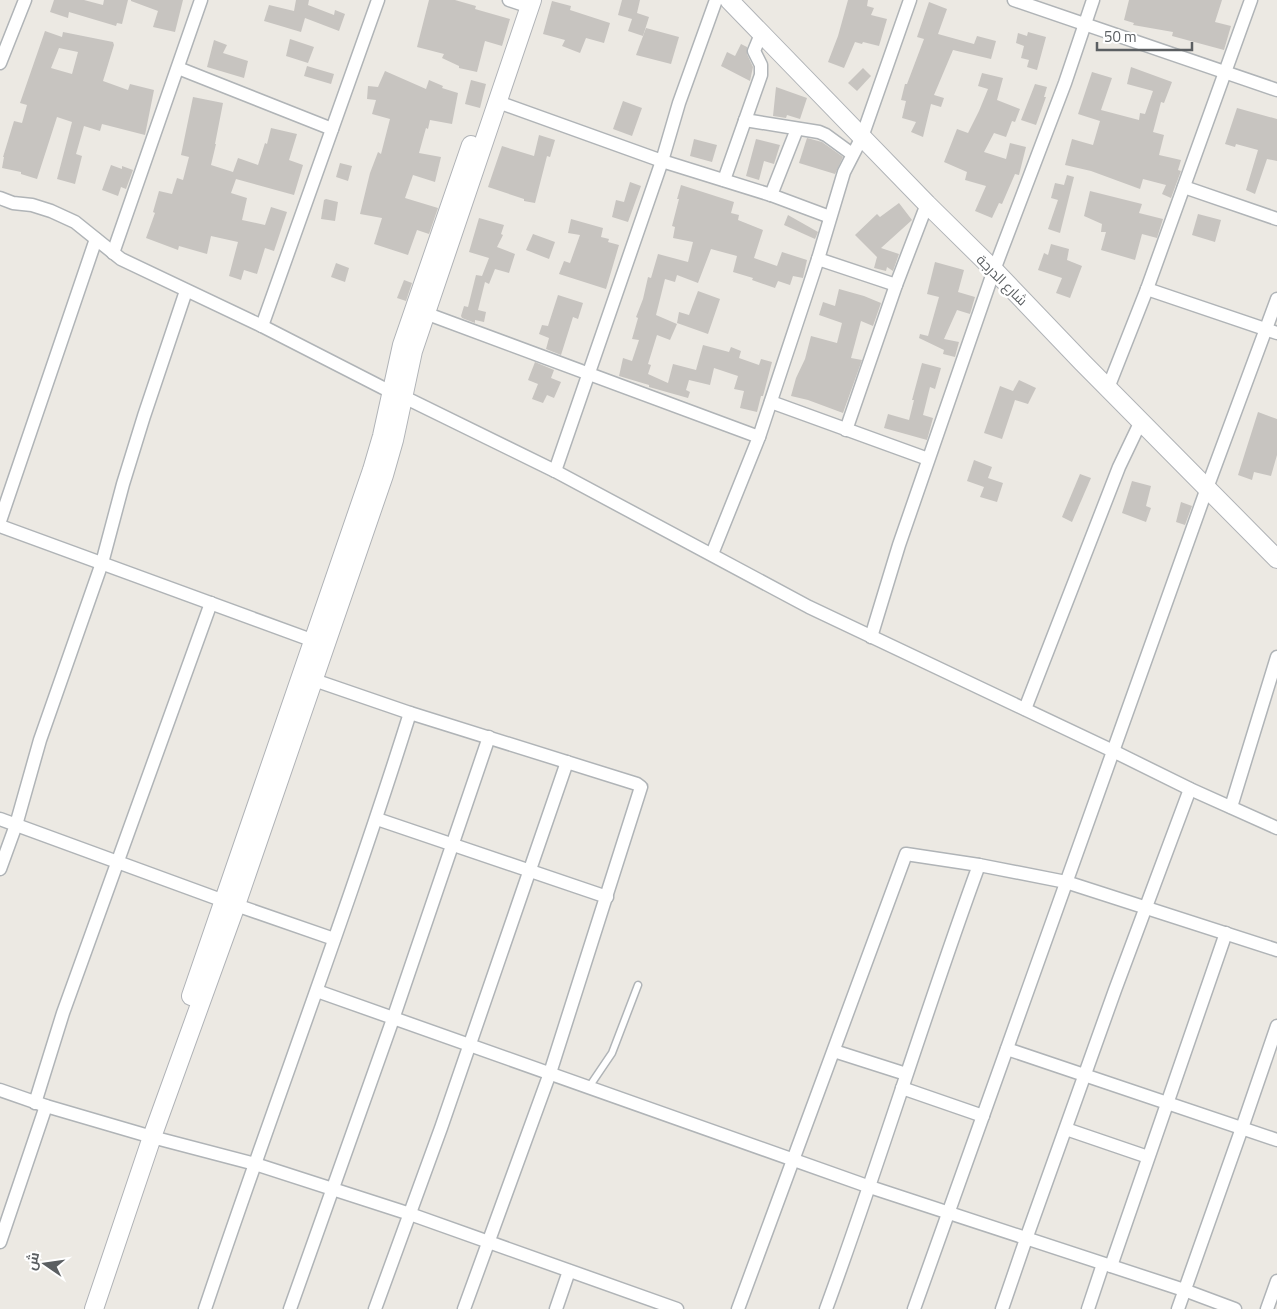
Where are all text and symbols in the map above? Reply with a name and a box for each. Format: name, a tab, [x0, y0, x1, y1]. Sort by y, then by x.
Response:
scale bar	[1097, 20, 1192, 52]
text: 50 m	[1104, 25, 1137, 48]
street label: شارع الدرجة	[972, 249, 1033, 310]
north arrow	[20, 1239, 70, 1289]
text: ش	[20, 1250, 44, 1272]

